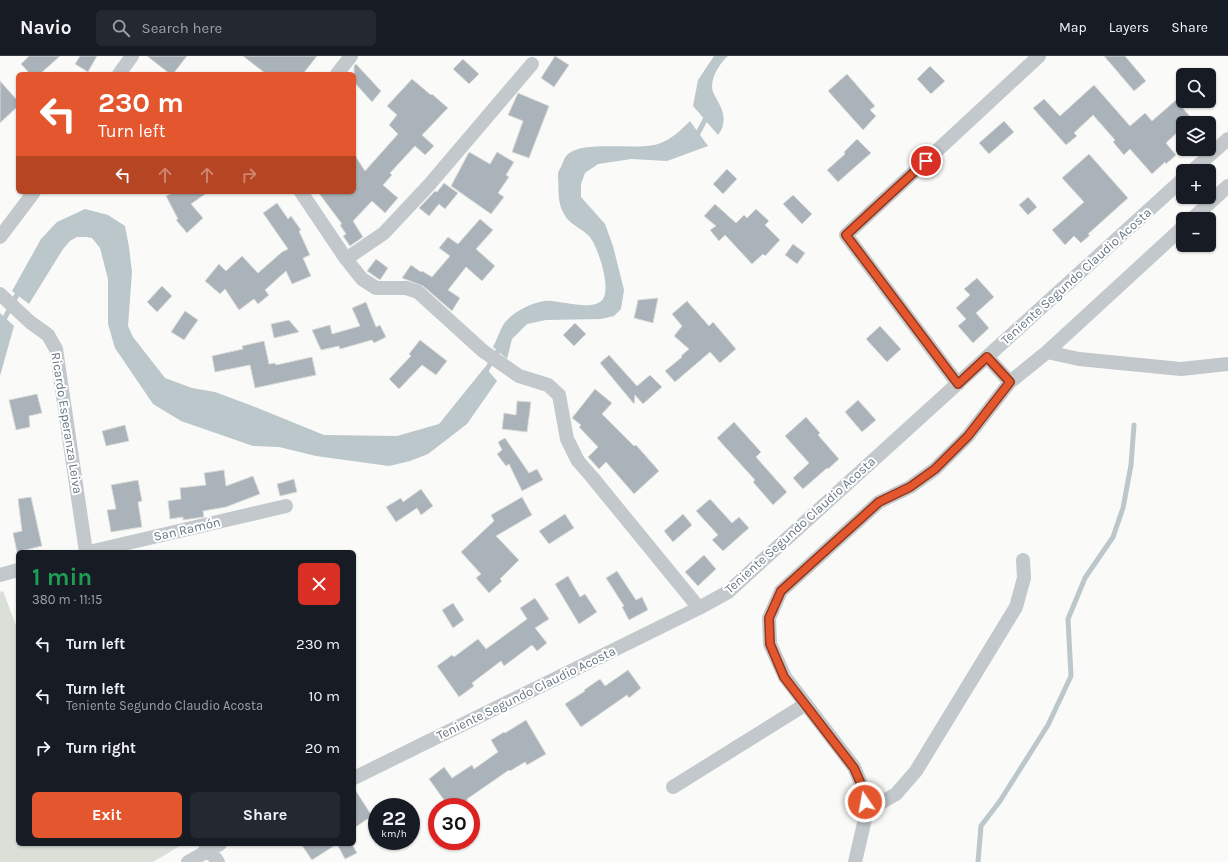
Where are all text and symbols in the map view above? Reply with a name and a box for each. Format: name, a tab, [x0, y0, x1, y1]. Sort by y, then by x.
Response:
search box	[96, 10, 376, 46]
text: Navio	[20, 17, 72, 39]
icon: search	[110, 17, 132, 39]
text: Search here	[142, 19, 222, 37]
text: Map	[1059, 19, 1087, 36]
text: Layers	[1109, 19, 1149, 36]
text: Share	[1171, 19, 1208, 36]
map controls	[1176, 68, 1216, 252]
button: search	[1176, 68, 1216, 108]
text: 230 m	[98, 86, 184, 119]
icon: left	[32, 88, 84, 140]
button: layers	[1176, 116, 1216, 156]
text: Turn left	[98, 120, 166, 142]
pin	[909, 144, 943, 178]
icon: arrive	[915, 150, 937, 172]
icon: left	[112, 164, 134, 186]
icon: ahead	[154, 164, 176, 186]
icon: ahead	[196, 164, 218, 186]
icon: right	[238, 164, 260, 186]
button: +	[1176, 164, 1216, 204]
street label: Teniente Segundo Claudio Acosta	[998, 204, 1154, 348]
button: −	[1176, 212, 1216, 252]
street label: Ricardo Esperanza Leiva	[48, 351, 86, 495]
street label: Teniente Segundo Claudio Acosta	[722, 453, 878, 597]
street label: San Ramón	[152, 514, 222, 544]
text: 1 min	[32, 563, 92, 591]
button: close	[298, 563, 340, 605]
text: 380 m · 11:15	[32, 592, 102, 607]
icon: left	[32, 633, 54, 655]
text: Turn left	[66, 635, 125, 653]
text: 230 m	[296, 635, 340, 653]
street label: Teniente Segundo Claudio Acosta	[434, 643, 618, 743]
text: Turn left	[66, 680, 125, 698]
icon: left	[32, 685, 54, 707]
text: 10 m	[309, 687, 340, 705]
text: Teniente Segundo Claudio Acosta	[66, 698, 263, 713]
icon: right	[32, 737, 54, 759]
text: Turn right	[66, 739, 136, 757]
text: 20 m	[305, 739, 340, 757]
position arrow	[844, 781, 886, 823]
button: Exit	[32, 792, 182, 838]
button: Share	[190, 792, 340, 838]
speed limit sign: 30	[428, 798, 480, 850]
text: 22	[382, 807, 406, 830]
text: km/h	[381, 828, 407, 840]

